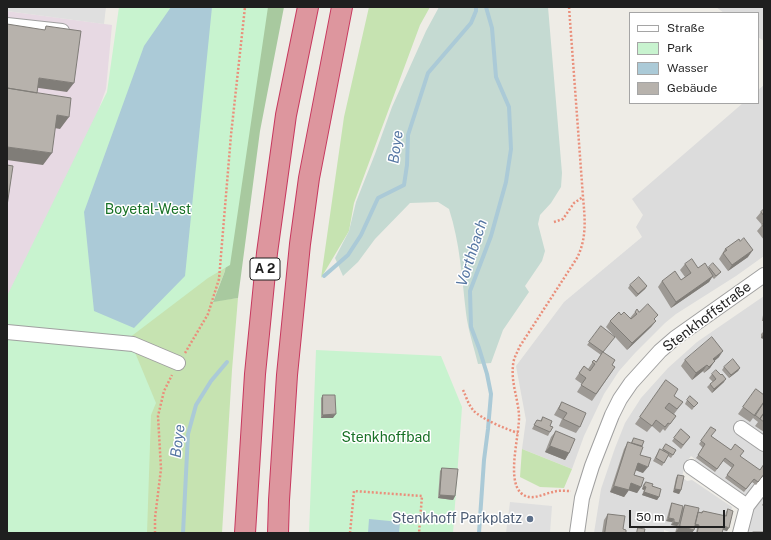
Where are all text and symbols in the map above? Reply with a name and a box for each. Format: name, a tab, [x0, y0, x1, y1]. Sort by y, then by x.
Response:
legend	[629, 12, 759, 104]
text: Straße	[667, 21, 704, 35]
text: Park	[667, 41, 693, 55]
text: Wasser	[667, 61, 708, 75]
text: Gebäude	[667, 81, 717, 95]
water label: Boye	[385, 129, 407, 165]
park label: Boyetal-West	[105, 202, 191, 218]
water label: Vorthbach	[453, 217, 491, 289]
road number: A 2	[250, 258, 280, 280]
street label: Stenkhoffstraße	[660, 278, 754, 356]
water label: Boye	[167, 423, 189, 459]
park label: Stenkhoffbad	[341, 430, 431, 446]
scale bar	[631, 502, 727, 528]
text: 50 m	[636, 510, 664, 524]
place label: Stenkhoff Parkplatz	[392, 511, 522, 527]
marker: Stenkhoff Parkplatz	[525, 514, 535, 524]

